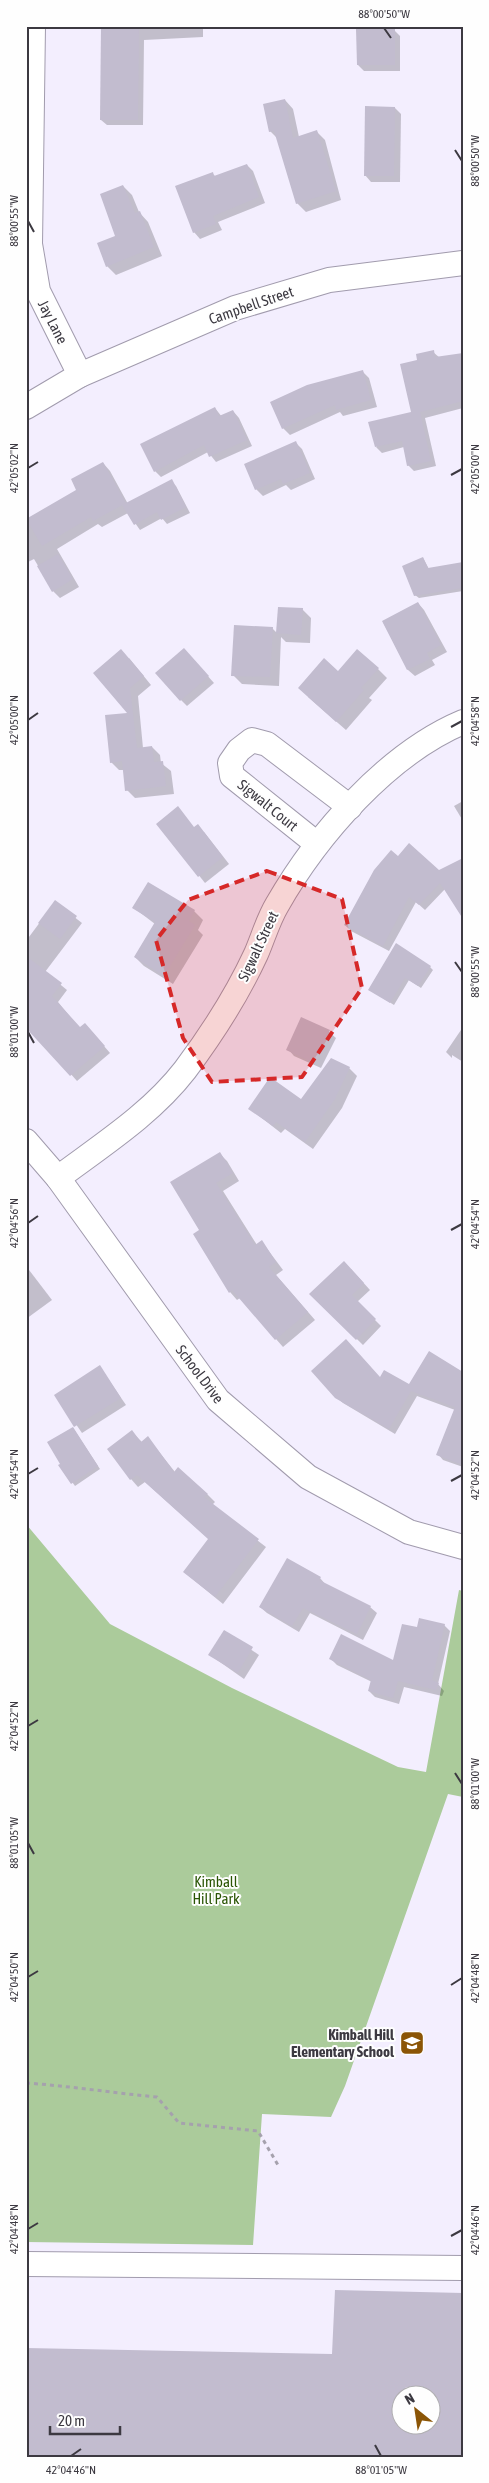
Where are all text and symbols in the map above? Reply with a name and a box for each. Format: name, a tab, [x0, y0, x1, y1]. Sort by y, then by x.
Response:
text: 88°00'50"W	[358, 7, 410, 21]
text: 88°00'50"W	[468, 135, 482, 187]
text: 88°00'55"W	[7, 195, 21, 247]
street label: Campbell Street	[206, 283, 296, 327]
street label: Jay Lane	[35, 297, 71, 347]
text: 42°05'02"N	[7, 443, 21, 493]
text: 42°05'00"N	[468, 444, 482, 494]
text: 42°05'00"N	[7, 695, 21, 745]
text: 42°04'58"N	[468, 696, 482, 746]
street label: Sigwalt Court	[235, 776, 301, 834]
street label: Sigwalt Street	[234, 908, 282, 984]
text: 88°00'55"W	[468, 946, 482, 998]
text: 88°01'00"W	[7, 1006, 21, 1058]
text: 42°04'56"N	[7, 1198, 21, 1248]
text: 42°04'54"N	[468, 1199, 482, 1249]
street label: School Drive	[173, 1342, 227, 1407]
text: 42°04'54"N	[7, 1449, 21, 1499]
text: 42°04'52"N	[468, 1450, 482, 1500]
text: 42°04'52"N	[7, 1701, 21, 1751]
text: 88°01'00"W	[468, 1758, 482, 1810]
text: 88°01'05"W	[7, 1817, 21, 1869]
park label: Kimball Hill Park	[192, 1873, 240, 1907]
text: 42°04'50"N	[7, 1952, 21, 2002]
text: 42°04'48"N	[468, 1953, 482, 2003]
place label: Kimball Hill Elementary School	[291, 2026, 395, 2060]
school or university icon: Kimball Hill Elementary School	[399, 2030, 425, 2056]
text: 42°04'48"N	[7, 2204, 21, 2254]
text: 42°04'46"N	[468, 2205, 482, 2255]
north arrow	[392, 2386, 442, 2436]
text: N	[402, 2390, 417, 2408]
scale bar	[50, 2403, 120, 2435]
text: 20 m	[58, 2412, 85, 2429]
text: 42°04'46"N	[46, 2463, 96, 2477]
text: 88°01'05"W	[355, 2463, 407, 2477]

